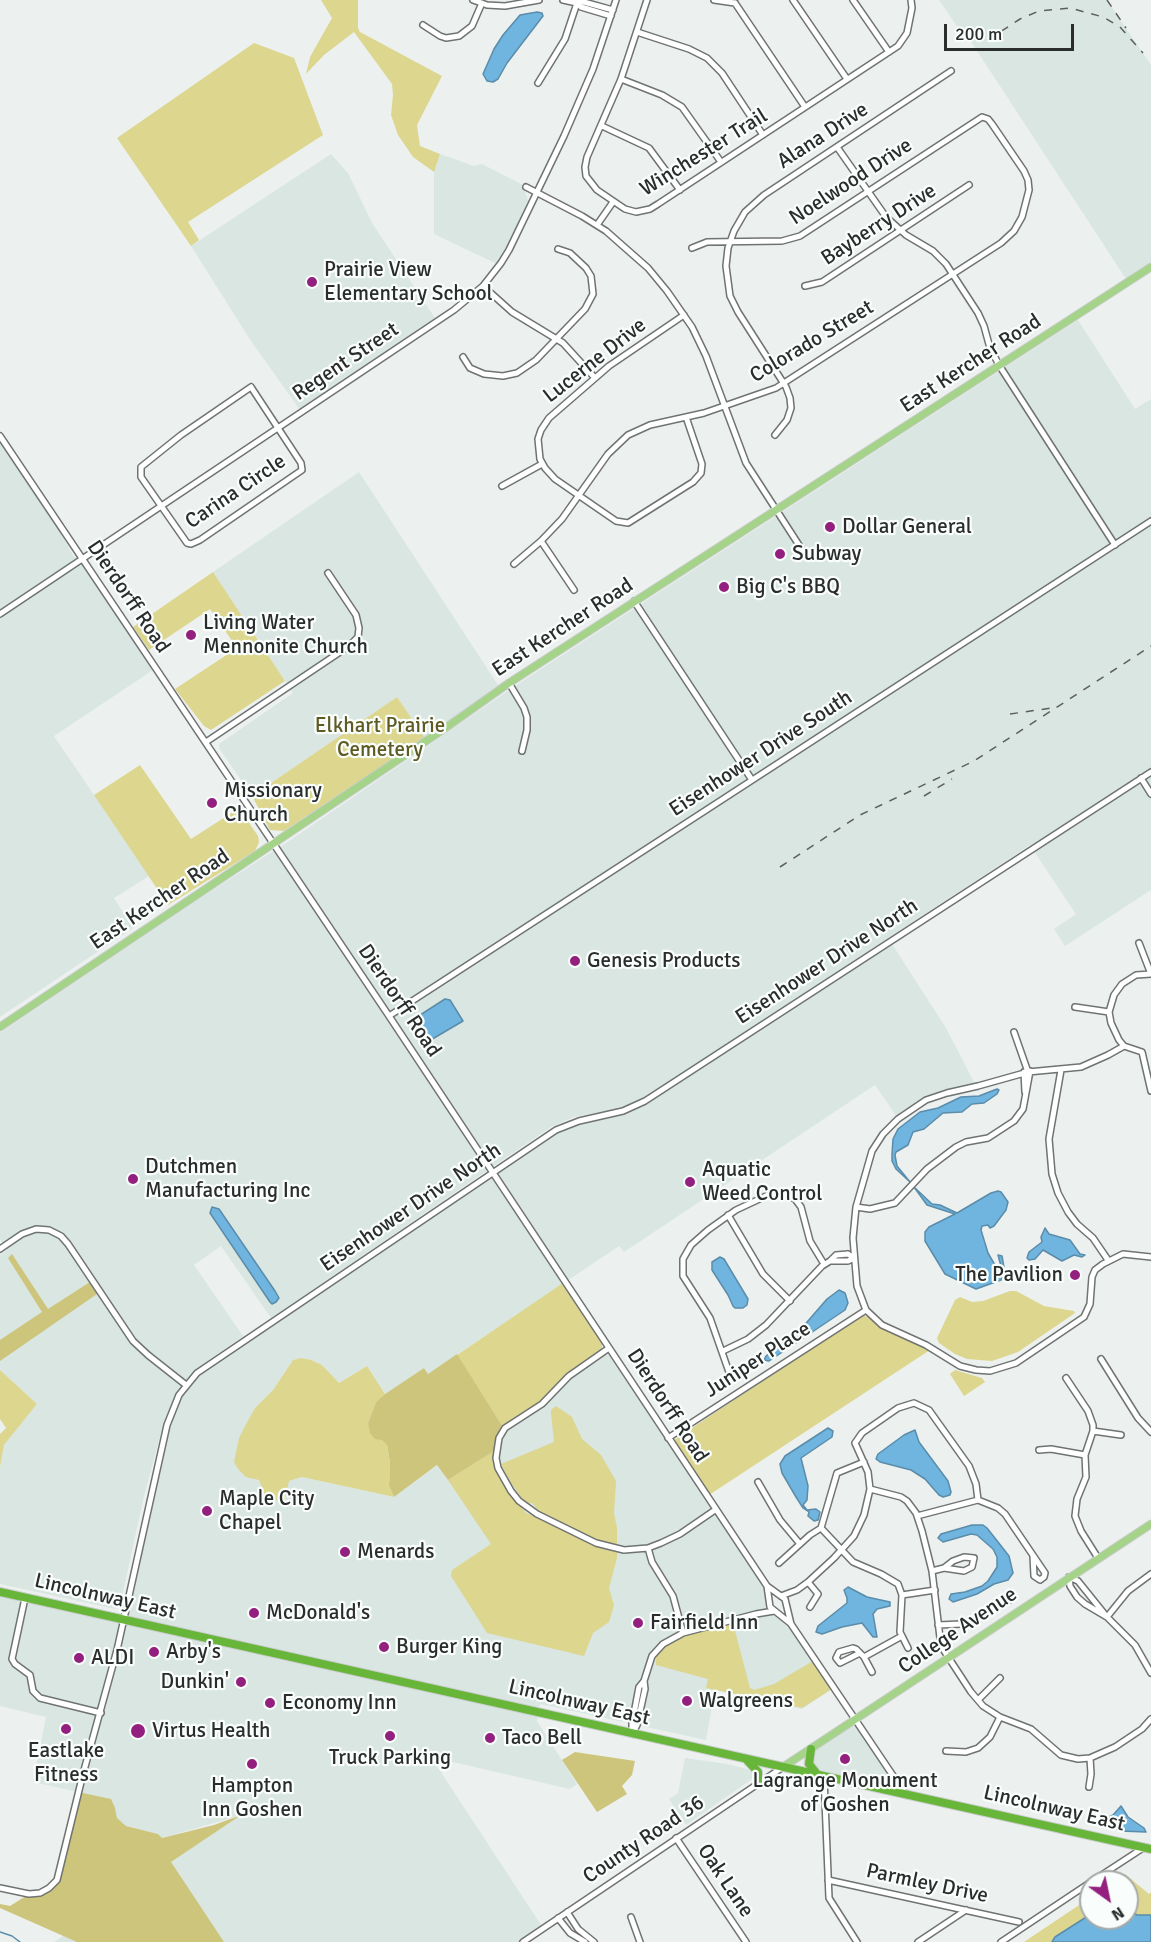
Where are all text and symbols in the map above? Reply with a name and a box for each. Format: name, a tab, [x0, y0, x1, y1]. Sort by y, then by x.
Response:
scale bar	[947, 12, 1078, 50]
text: 200 m	[955, 23, 1002, 45]
street label: Alana Drive	[773, 97, 873, 175]
street label: Winchester Trail	[636, 104, 772, 202]
street label: Noelwood Drive	[785, 133, 917, 231]
street label: Bayberry Drive	[817, 179, 941, 271]
place label: Prairie View Elementary School	[324, 257, 493, 307]
marker: Prairie View Elementary School	[305, 275, 319, 289]
street label: Colorado Street	[746, 295, 878, 389]
street label: East Kercher Road	[896, 309, 1046, 419]
street label: Lucerne Drive	[539, 313, 651, 409]
street label: Regent Street	[288, 317, 404, 407]
street label: Carina Circle	[181, 449, 291, 535]
place label: Dollar General	[842, 514, 972, 540]
marker: Dollar General	[823, 520, 837, 534]
street label: Dierdorff Road	[81, 536, 175, 658]
place label: Subway	[792, 541, 861, 567]
marker: Subway	[773, 547, 787, 561]
street label: East Kercher Road	[488, 573, 638, 683]
place label: Big C's BBQ	[736, 574, 840, 600]
marker: Big C's BBQ	[717, 580, 731, 594]
place label: Living Water Mennonite Church	[203, 610, 368, 660]
marker: Living Water Mennonite Church	[184, 628, 198, 642]
street label: Eisenhower Drive South	[665, 685, 857, 823]
park label: Elkhart Prairie Cemetery	[315, 713, 445, 763]
place label: Missionary Church	[224, 778, 322, 828]
marker: Missionary Church	[205, 796, 219, 810]
street label: East Kercher Road	[86, 844, 234, 956]
street label: Eisenhower Drive North	[731, 894, 923, 1030]
street label: Dierdorff Road	[352, 940, 446, 1062]
place label: Genesis Products	[587, 948, 741, 974]
marker: Genesis Products	[568, 954, 582, 968]
street label: Eisenhower Drive North	[316, 1138, 506, 1278]
place label: Dutchmen Manufacturing Inc	[145, 1154, 310, 1204]
place label: Aquatic Weed Control	[702, 1157, 822, 1207]
marker: Dutchmen Manufacturing Inc	[126, 1172, 140, 1186]
marker: Aquatic Weed Control	[683, 1175, 697, 1189]
place label: The Pavilion	[955, 1262, 1063, 1288]
marker: The Pavilion	[1068, 1268, 1082, 1282]
street label: Juniper Place	[700, 1316, 816, 1404]
street label: Dierdorff Road	[621, 1344, 713, 1468]
place label: Maple City Chapel	[219, 1486, 314, 1536]
marker: Maple City Chapel	[200, 1504, 214, 1518]
place label: Menards	[357, 1539, 434, 1565]
marker: Menards	[338, 1545, 352, 1559]
street label: Lincolnway East	[32, 1568, 178, 1626]
street label: College Avenue	[894, 1582, 1022, 1680]
place label: McDonald's	[266, 1600, 370, 1626]
marker: McDonald's	[247, 1606, 261, 1620]
place label: Fairfield Inn	[650, 1610, 759, 1636]
marker: Fairfield Inn	[631, 1616, 645, 1630]
place label: Burger King	[396, 1634, 502, 1660]
place label: Arby's	[166, 1639, 221, 1665]
marker: Burger King	[377, 1640, 391, 1654]
place label: ALDI	[91, 1645, 134, 1671]
marker: Arby's	[147, 1645, 161, 1659]
marker: ALDI	[72, 1651, 86, 1665]
place label: Dunkin'	[161, 1669, 229, 1695]
street label: Lincolnway East	[506, 1674, 652, 1732]
marker: Dunkin'	[234, 1675, 248, 1689]
place label: Walgreens	[699, 1688, 793, 1714]
place label: Economy Inn	[282, 1690, 397, 1716]
marker: Walgreens	[680, 1694, 694, 1708]
marker: Economy Inn	[263, 1696, 277, 1710]
place label: Virtus Health	[152, 1718, 270, 1744]
marker: Eastlake Fitness	[59, 1722, 73, 1736]
marker: Virtus Health	[129, 1722, 147, 1740]
place label: Taco Bell	[502, 1725, 582, 1751]
marker: Truck Parking	[383, 1729, 397, 1743]
marker: Taco Bell	[483, 1731, 497, 1745]
place label: Eastlake Fitness	[28, 1738, 104, 1788]
place label: Truck Parking	[329, 1745, 451, 1771]
marker: Lagrange Monument of Goshen	[838, 1752, 852, 1766]
marker: Hampton Inn Goshen	[245, 1757, 259, 1771]
place label: Lagrange Monument of Goshen	[752, 1768, 938, 1818]
place label: Hampton Inn Goshen	[202, 1773, 302, 1823]
street label: Lincolnway East	[981, 1780, 1127, 1838]
street label: County Road 36	[579, 1790, 709, 1890]
street label: Oak Lane	[691, 1840, 759, 1922]
street label: Parmley Drive	[864, 1859, 990, 1909]
north arrow	[1079, 1870, 1139, 1930]
text: N	[1108, 1902, 1128, 1925]

